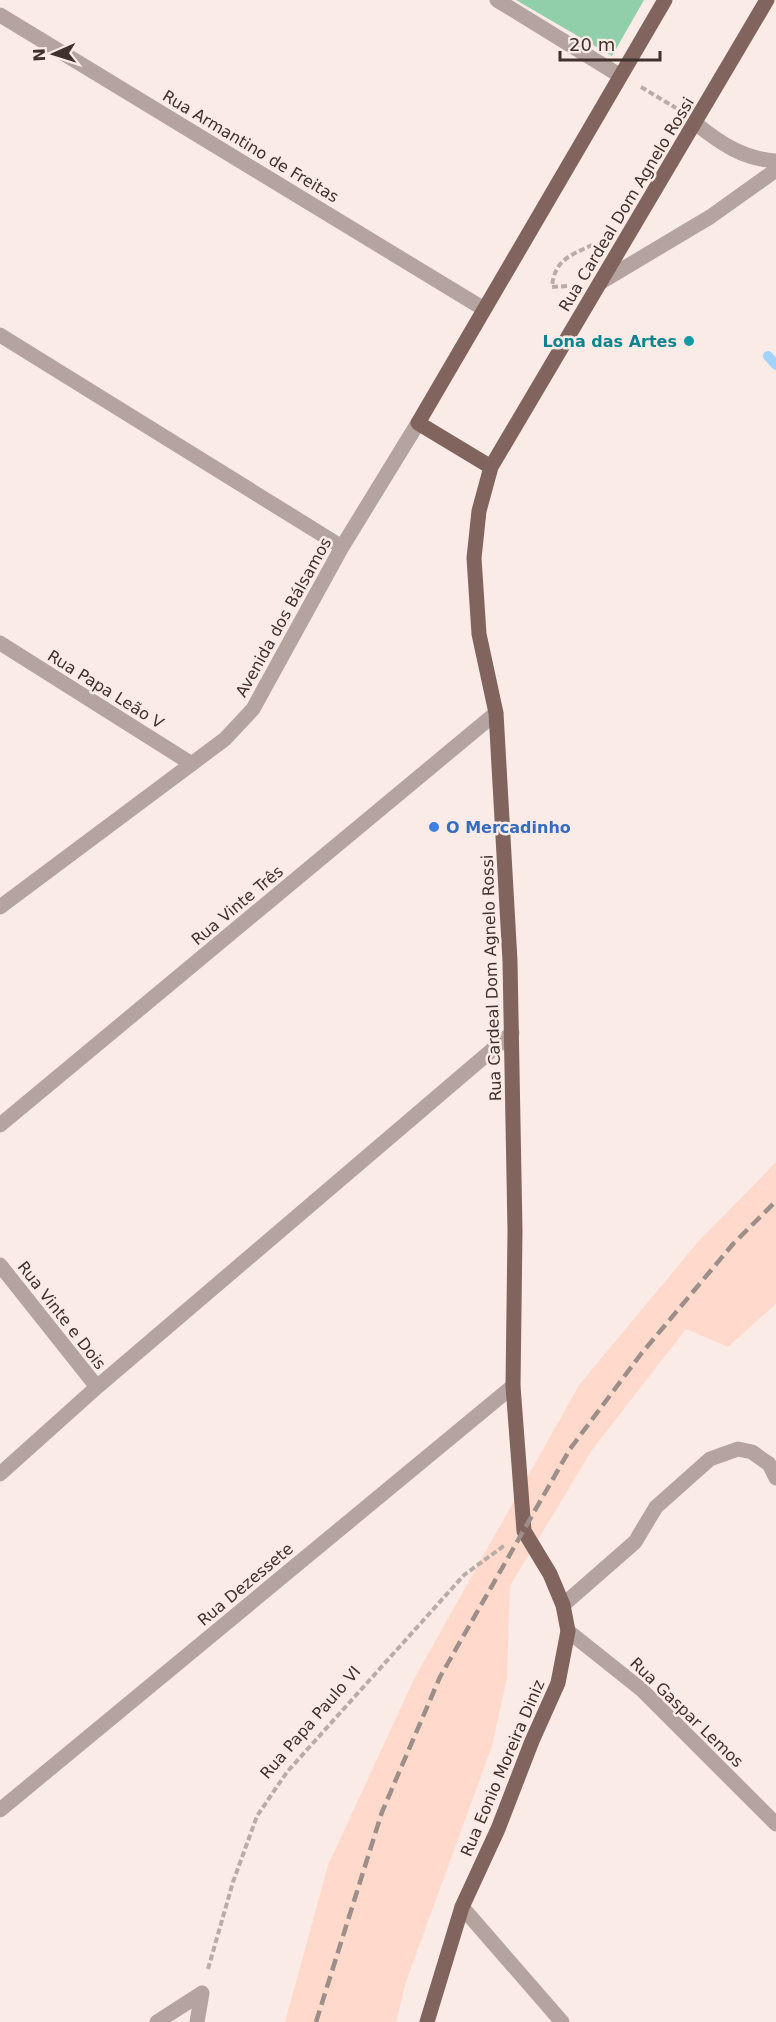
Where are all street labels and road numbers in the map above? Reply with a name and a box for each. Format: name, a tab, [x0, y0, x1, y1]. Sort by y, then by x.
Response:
street label: Rua Armantino de Freitas	[159, 86, 342, 207]
street label: Rua Cardeal Dom Agnelo Rossi	[555, 94, 698, 315]
street label: Avenida dos Bálsamos	[232, 534, 335, 700]
street label: Rua Papa Leão V	[44, 646, 167, 733]
street label: Rua Cardeal Dom Agnelo Rossi	[478, 854, 505, 1102]
street label: Rua Vinte Três	[188, 862, 287, 949]
street label: Rua Vinte e Dois	[14, 1258, 110, 1373]
street label: Rua Dezessete	[194, 1539, 297, 1630]
street label: Rua Gaspar Lemos	[626, 1654, 747, 1771]
street label: Rua Papa Paulo VI	[256, 1662, 364, 1783]
street label: Rua Eonio Moreira Diniz	[457, 1677, 548, 1859]

